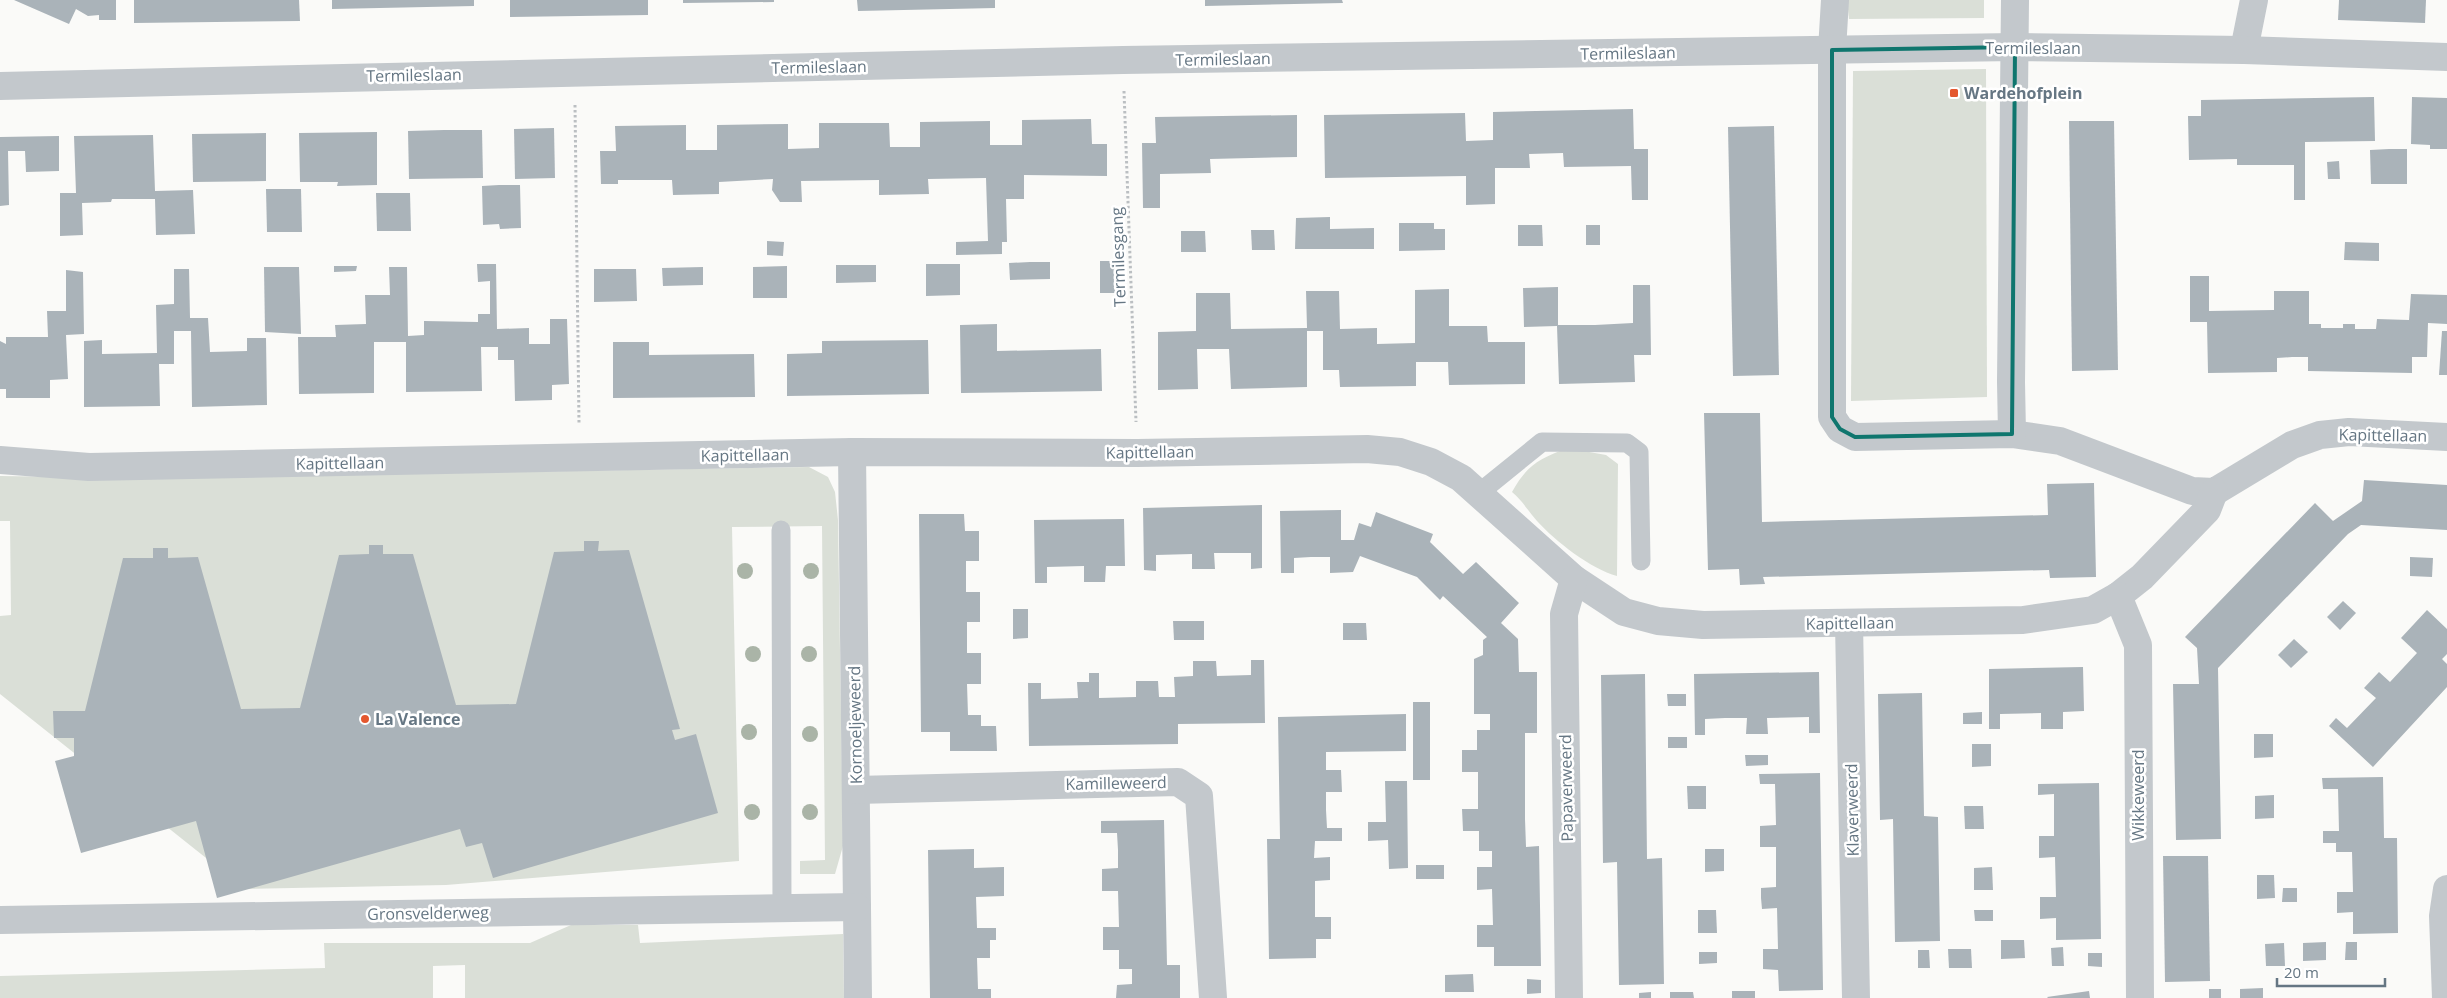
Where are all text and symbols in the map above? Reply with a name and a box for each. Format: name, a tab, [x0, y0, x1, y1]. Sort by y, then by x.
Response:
street label: Termileslaan	[1985, 37, 2081, 59]
street label: Termileslaan	[1580, 41, 1676, 65]
street label: Termileslaan	[1175, 47, 1271, 71]
street label: Termileslaan	[771, 55, 867, 79]
street label: Termileslaan	[366, 63, 462, 87]
place label: Wardehofplein	[1964, 82, 2082, 104]
marker: Wardehofplein	[1948, 87, 1960, 99]
street label: Termilesgang	[1105, 206, 1131, 307]
street label: Kapittellaan	[2339, 423, 2427, 447]
street label: Kapittellaan	[1106, 440, 1194, 464]
street label: Kapittellaan	[701, 443, 789, 467]
street label: Kapittellaan	[296, 451, 384, 475]
street label: Kapittellaan	[1806, 611, 1894, 635]
street label: Kornoeljeweerd	[843, 666, 867, 784]
place label: La Valence	[375, 708, 460, 730]
marker: La Valence	[359, 713, 371, 725]
street label: Papaverweerd	[1554, 734, 1578, 842]
street label: Wikkeweerd	[2127, 749, 2149, 841]
street label: Klaverweerd	[1840, 763, 1864, 857]
street label: Kamilleweerd	[1065, 771, 1167, 795]
street label: Gronsvelderweg	[367, 901, 489, 925]
scale bar	[2277, 956, 2384, 988]
text: 20 m	[2284, 962, 2319, 982]

